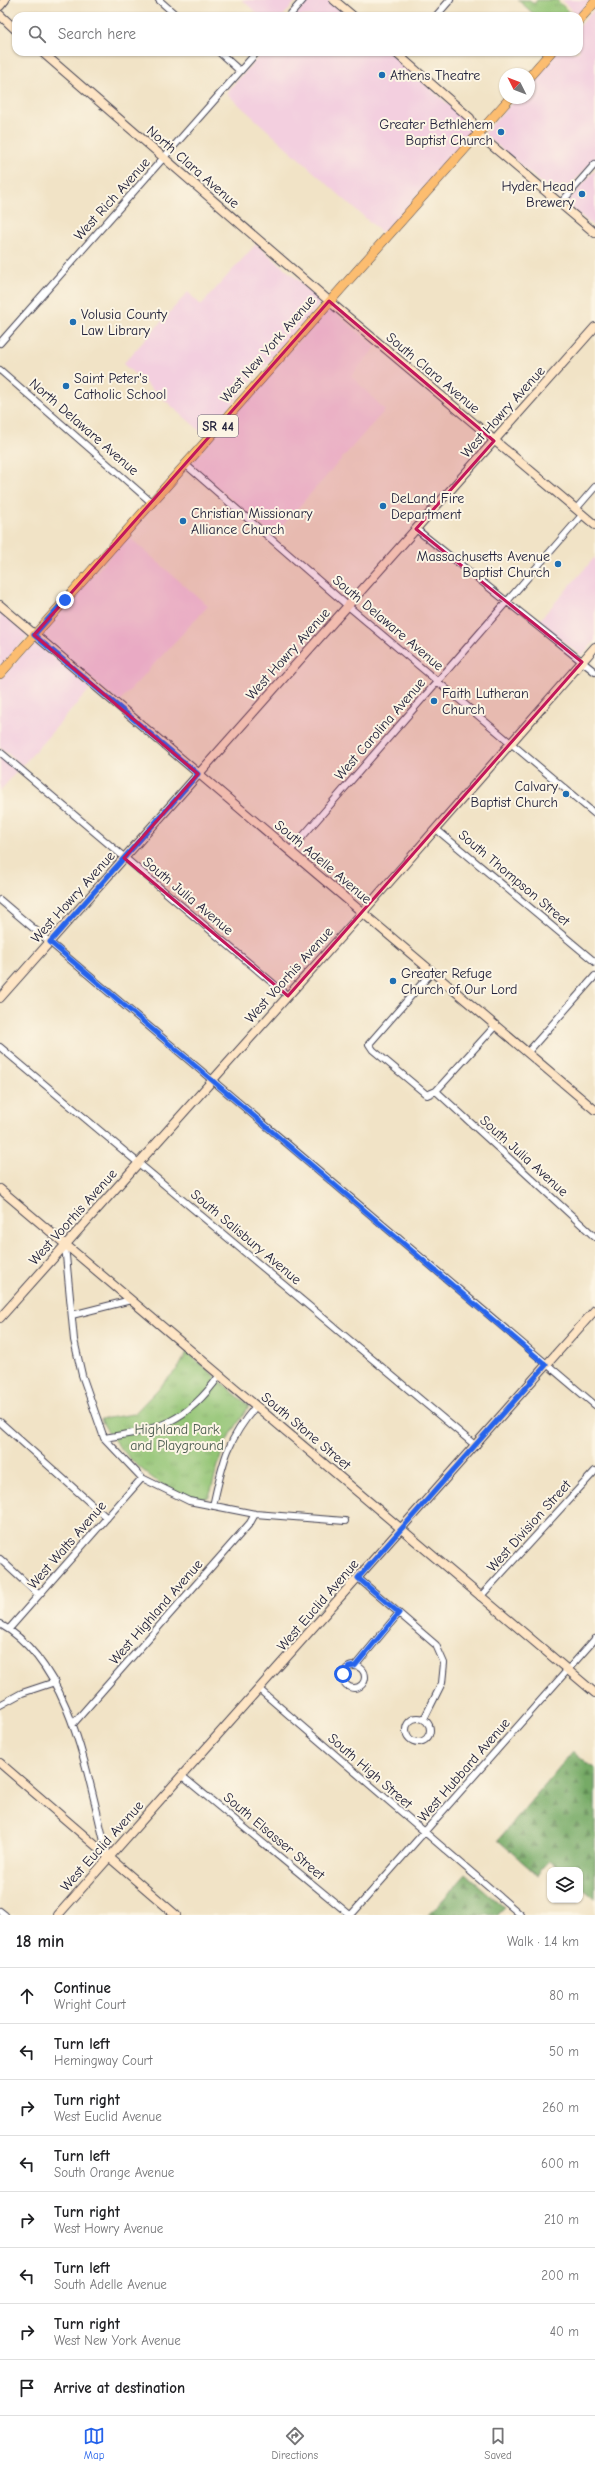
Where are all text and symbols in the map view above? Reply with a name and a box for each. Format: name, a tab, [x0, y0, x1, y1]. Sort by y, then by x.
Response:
search box	[12, 12, 583, 56]
icon: search	[26, 23, 48, 45]
text: Search here	[58, 25, 136, 43]
place label: Athens Theatre	[390, 67, 480, 84]
north arrow	[499, 68, 535, 104]
marker: Athens Theatre	[377, 70, 387, 80]
place label: Greater Bethlehem Baptist Church	[379, 116, 493, 149]
street label: North Clara Avenue	[143, 122, 243, 212]
marker: Greater Bethlehem Baptist Church	[496, 127, 506, 137]
street label: West Rich Avenue	[70, 154, 154, 244]
place label: Hyder Head Brewery	[501, 178, 575, 211]
marker: Hyder Head Brewery	[577, 189, 587, 199]
street label: West New York Avenue	[217, 292, 319, 406]
place label: Volusia County Law Library	[81, 306, 168, 339]
marker: Volusia County Law Library	[68, 317, 78, 327]
street label: South Clara Avenue	[383, 329, 483, 417]
street label: West Howry Avenue	[457, 363, 549, 461]
place label: Saint Peter's Catholic School	[74, 370, 166, 403]
street label: North Delaware Avenue	[26, 375, 142, 479]
marker: Saint Peter's Catholic School	[61, 381, 71, 391]
road number: SR 44	[198, 415, 238, 437]
place label: DeLand Fire Department	[391, 490, 464, 523]
marker: DeLand Fire Department	[378, 501, 388, 511]
place label: Christian Missionary Alliance Church	[191, 505, 313, 538]
marker: Christian Missionary Alliance Church	[178, 516, 188, 526]
place label: Massachusetts Avenue Baptist Church	[417, 548, 550, 581]
marker: Massachusetts Avenue Baptist Church	[553, 559, 563, 569]
street label: South Delaware Avenue	[329, 572, 447, 674]
route end	[56, 591, 74, 609]
street label: West Howry Avenue	[242, 605, 334, 703]
street label: West Carolina Avenue	[331, 674, 429, 784]
place label: Faith Lutheran Church	[442, 685, 529, 718]
marker: Faith Lutheran Church	[429, 696, 439, 706]
place label: Calvary Baptist Church	[470, 778, 559, 811]
marker: Calvary Baptist Church	[561, 789, 571, 799]
street label: South Adelle Avenue	[271, 816, 375, 908]
street label: South Thompson Street	[455, 826, 574, 930]
street label: West Howry Avenue	[27, 848, 119, 946]
street label: South Julia Avenue	[139, 853, 237, 939]
street label: West Voorhis Avenue	[241, 923, 337, 1027]
place label: Greater Refuge Church of Our Lord	[401, 965, 517, 998]
marker: Greater Refuge Church of Our Lord	[388, 976, 398, 986]
street label: South Julia Avenue	[476, 1112, 572, 1200]
street label: West Voorhis Avenue	[25, 1165, 121, 1269]
street label: South Salisbury Avenue	[187, 1186, 305, 1288]
street label: South Stone Street	[258, 1389, 355, 1474]
park label: Highland Park and Playground	[130, 1421, 224, 1454]
street label: West Division Street	[483, 1476, 575, 1575]
street label: West Walts Avenue	[24, 1497, 110, 1593]
street label: West Highland Avenue	[106, 1556, 206, 1668]
street label: West Euclid Avenue	[274, 1556, 362, 1654]
route start	[334, 1665, 352, 1683]
street label: West Hubbard Avenue	[414, 1715, 514, 1825]
street label: South High Street	[324, 1730, 416, 1813]
street label: South Elsasser Street	[220, 1789, 329, 1884]
street label: West Euclid Avenue	[57, 1797, 147, 1895]
map controls	[547, 1867, 583, 1903]
button: layers	[547, 1867, 583, 1903]
text: 18 min	[16, 1932, 64, 1951]
text: Walk · 1.4 km	[507, 1934, 579, 1949]
text: Continue	[54, 1979, 111, 1997]
icon: ahead	[16, 1985, 38, 2007]
text: 80 m	[549, 1988, 579, 2003]
text: Wright Court	[54, 1997, 126, 2012]
text: Turn left	[54, 2035, 110, 2053]
icon: left	[16, 2041, 38, 2063]
text: 50 m	[549, 2044, 579, 2059]
text: Hemingway Court	[54, 2053, 152, 2068]
text: Turn right	[54, 2091, 120, 2109]
icon: right	[16, 2097, 38, 2119]
text: 260 m	[542, 2100, 579, 2115]
text: West Euclid Avenue	[54, 2109, 162, 2124]
text: Turn left	[54, 2147, 110, 2165]
icon: left	[16, 2153, 38, 2175]
text: 600 m	[541, 2156, 579, 2171]
text: South Orange Avenue	[54, 2165, 174, 2180]
text: Turn right	[54, 2203, 120, 2221]
icon: right	[16, 2209, 38, 2231]
text: 210 m	[544, 2212, 579, 2227]
text: West Howry Avenue	[54, 2221, 163, 2236]
text: Turn left	[54, 2259, 110, 2277]
icon: left	[16, 2265, 38, 2287]
text: 200 m	[541, 2268, 579, 2283]
text: South Adelle Avenue	[54, 2277, 167, 2292]
text: Turn right	[54, 2315, 120, 2333]
icon: right	[16, 2321, 38, 2343]
text: 40 m	[550, 2324, 579, 2339]
text: West New York Avenue	[54, 2333, 181, 2348]
icon: arrive	[16, 2377, 38, 2399]
text: Arrive at destination	[54, 2379, 185, 2397]
tab: Map	[83, 2425, 105, 2462]
tab: Directions	[271, 2425, 318, 2462]
tab: Saved	[484, 2425, 512, 2462]

